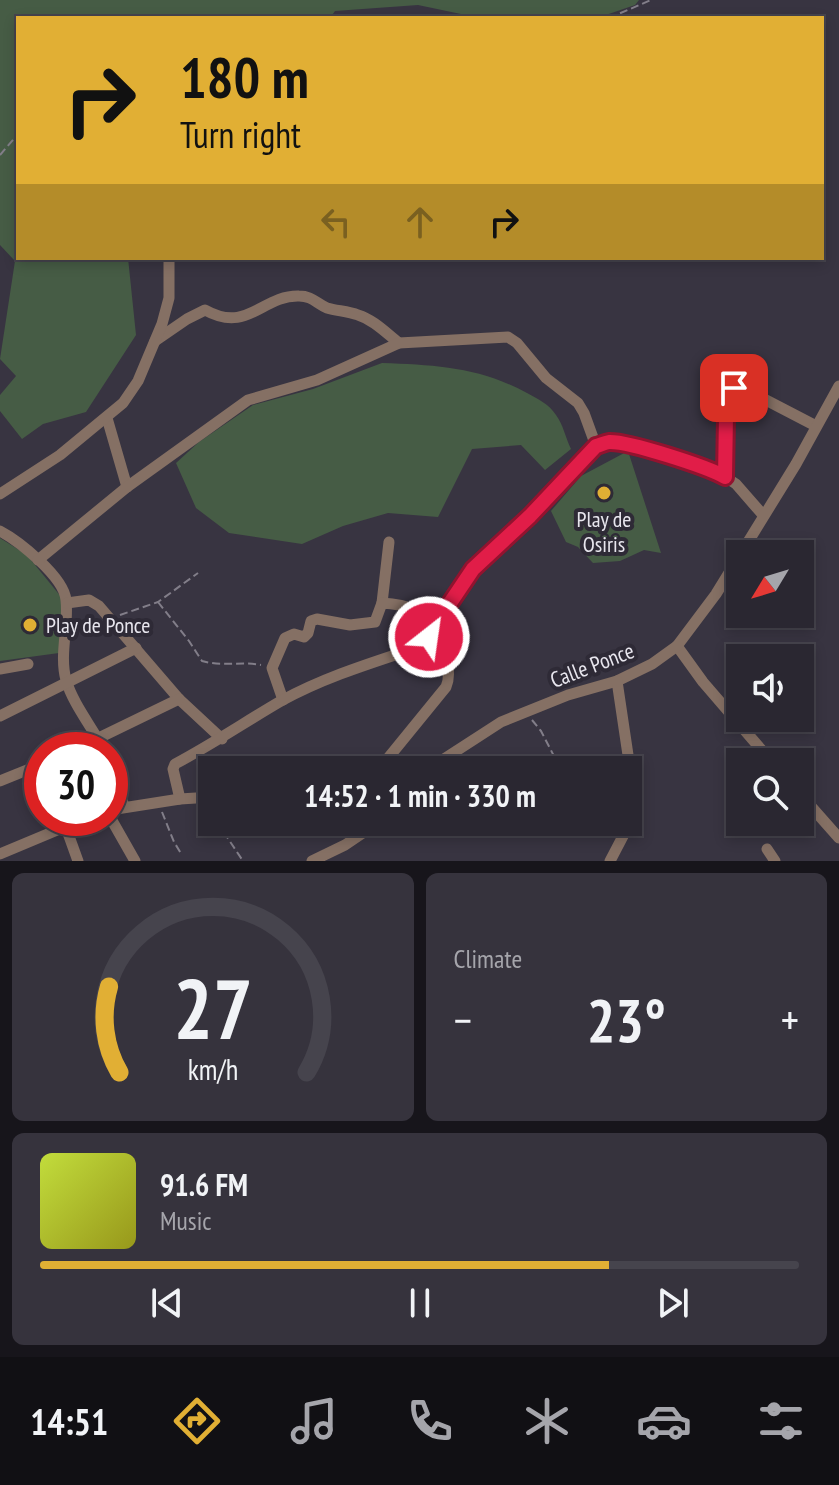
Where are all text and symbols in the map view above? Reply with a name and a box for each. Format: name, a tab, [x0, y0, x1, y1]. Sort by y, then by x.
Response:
text: 180 m	[180, 41, 309, 113]
icon: right	[48, 48, 152, 152]
text: Turn right	[180, 111, 301, 158]
icon: left	[314, 200, 358, 244]
icon: ahead	[398, 200, 442, 244]
icon: right	[482, 200, 526, 244]
pin	[700, 354, 768, 422]
icon: arrive	[712, 366, 756, 410]
marker: Play de Osiris	[595, 484, 613, 502]
place label: Play de Osiris	[577, 505, 631, 558]
north arrow	[726, 540, 814, 628]
map controls	[726, 540, 814, 836]
position arrow	[387, 595, 471, 679]
place label: Play de Ponce	[46, 611, 150, 639]
marker: Play de Ponce	[21, 616, 39, 634]
street label: Calle Ponce	[546, 636, 638, 694]
button: sound	[726, 644, 814, 732]
speed limit sign: 30	[24, 732, 128, 836]
button: search	[726, 748, 814, 836]
text: 14:52 · 1 min · 330 m	[304, 776, 536, 815]
text: Climate	[454, 942, 522, 975]
text: 27	[173, 954, 253, 1062]
text: 23°	[587, 981, 666, 1059]
text: −	[454, 991, 472, 1048]
text: +	[781, 991, 799, 1048]
text: km/h	[187, 1051, 238, 1088]
text: 91.6 FM	[160, 1165, 248, 1204]
text: Music	[160, 1204, 212, 1237]
icon: previous	[145, 1281, 189, 1325]
icon: pause	[398, 1281, 442, 1325]
icon: next	[651, 1281, 695, 1325]
icon: directions	[169, 1393, 225, 1449]
icon: music	[286, 1393, 342, 1449]
icon: phone	[402, 1393, 458, 1449]
icon: climate	[519, 1393, 575, 1449]
icon: car	[636, 1393, 692, 1449]
icon: filters	[753, 1393, 809, 1449]
text: 14:51	[30, 1398, 108, 1445]

